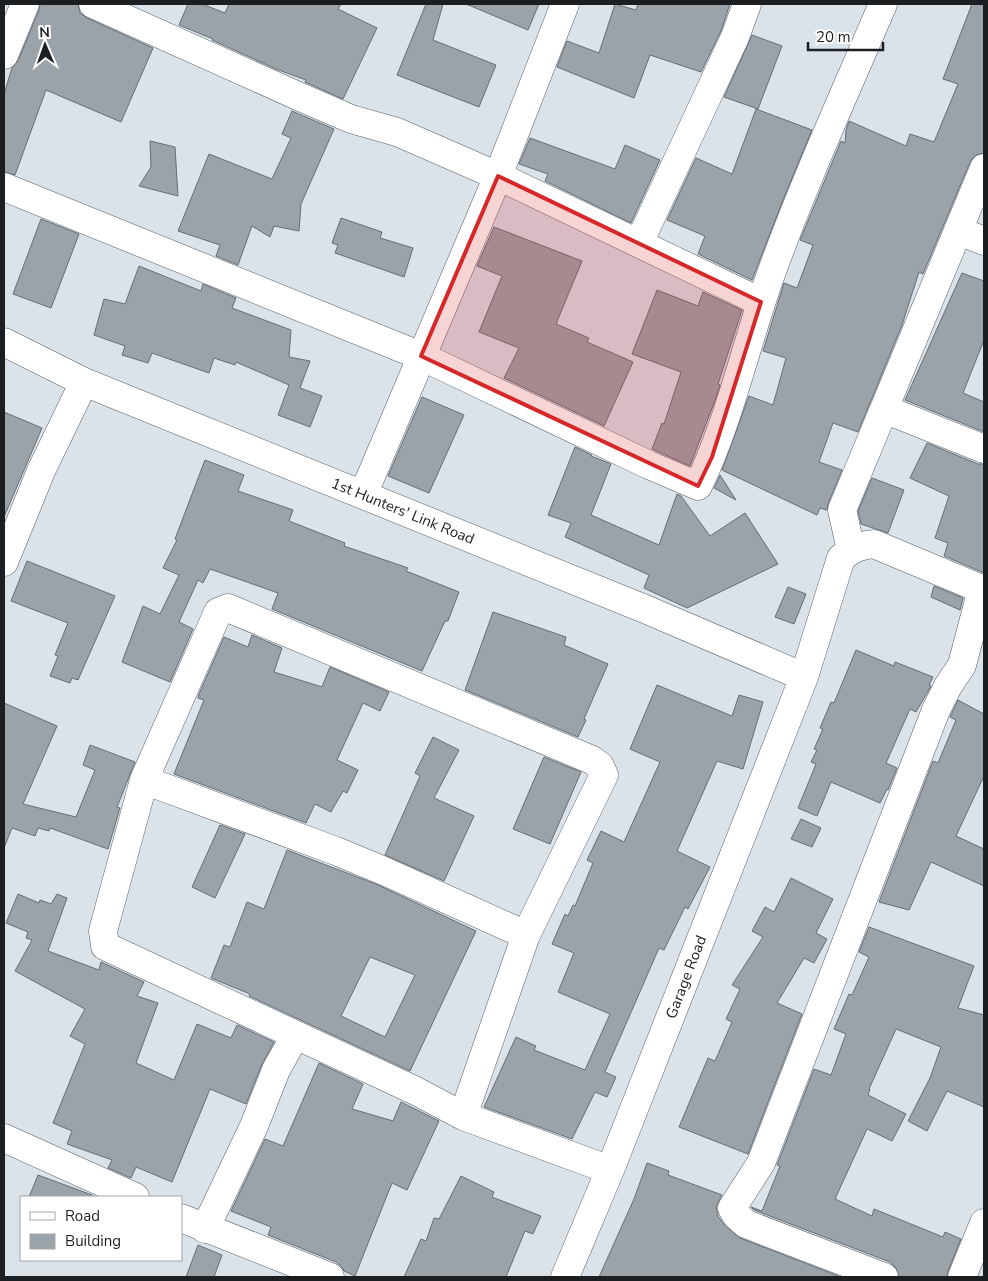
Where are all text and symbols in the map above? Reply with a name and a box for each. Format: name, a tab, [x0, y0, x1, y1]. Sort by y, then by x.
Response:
north arrow	[20, 20, 70, 70]
scale bar	[808, 20, 883, 52]
text: N	[39, 23, 50, 42]
text: 20 m	[816, 27, 851, 47]
street label: 1st Hunters' Link Road	[328, 473, 478, 549]
street label: Garage Road	[661, 933, 711, 1021]
legend	[20, 1196, 182, 1261]
text: Road	[65, 1206, 100, 1226]
text: Building	[65, 1231, 121, 1251]

